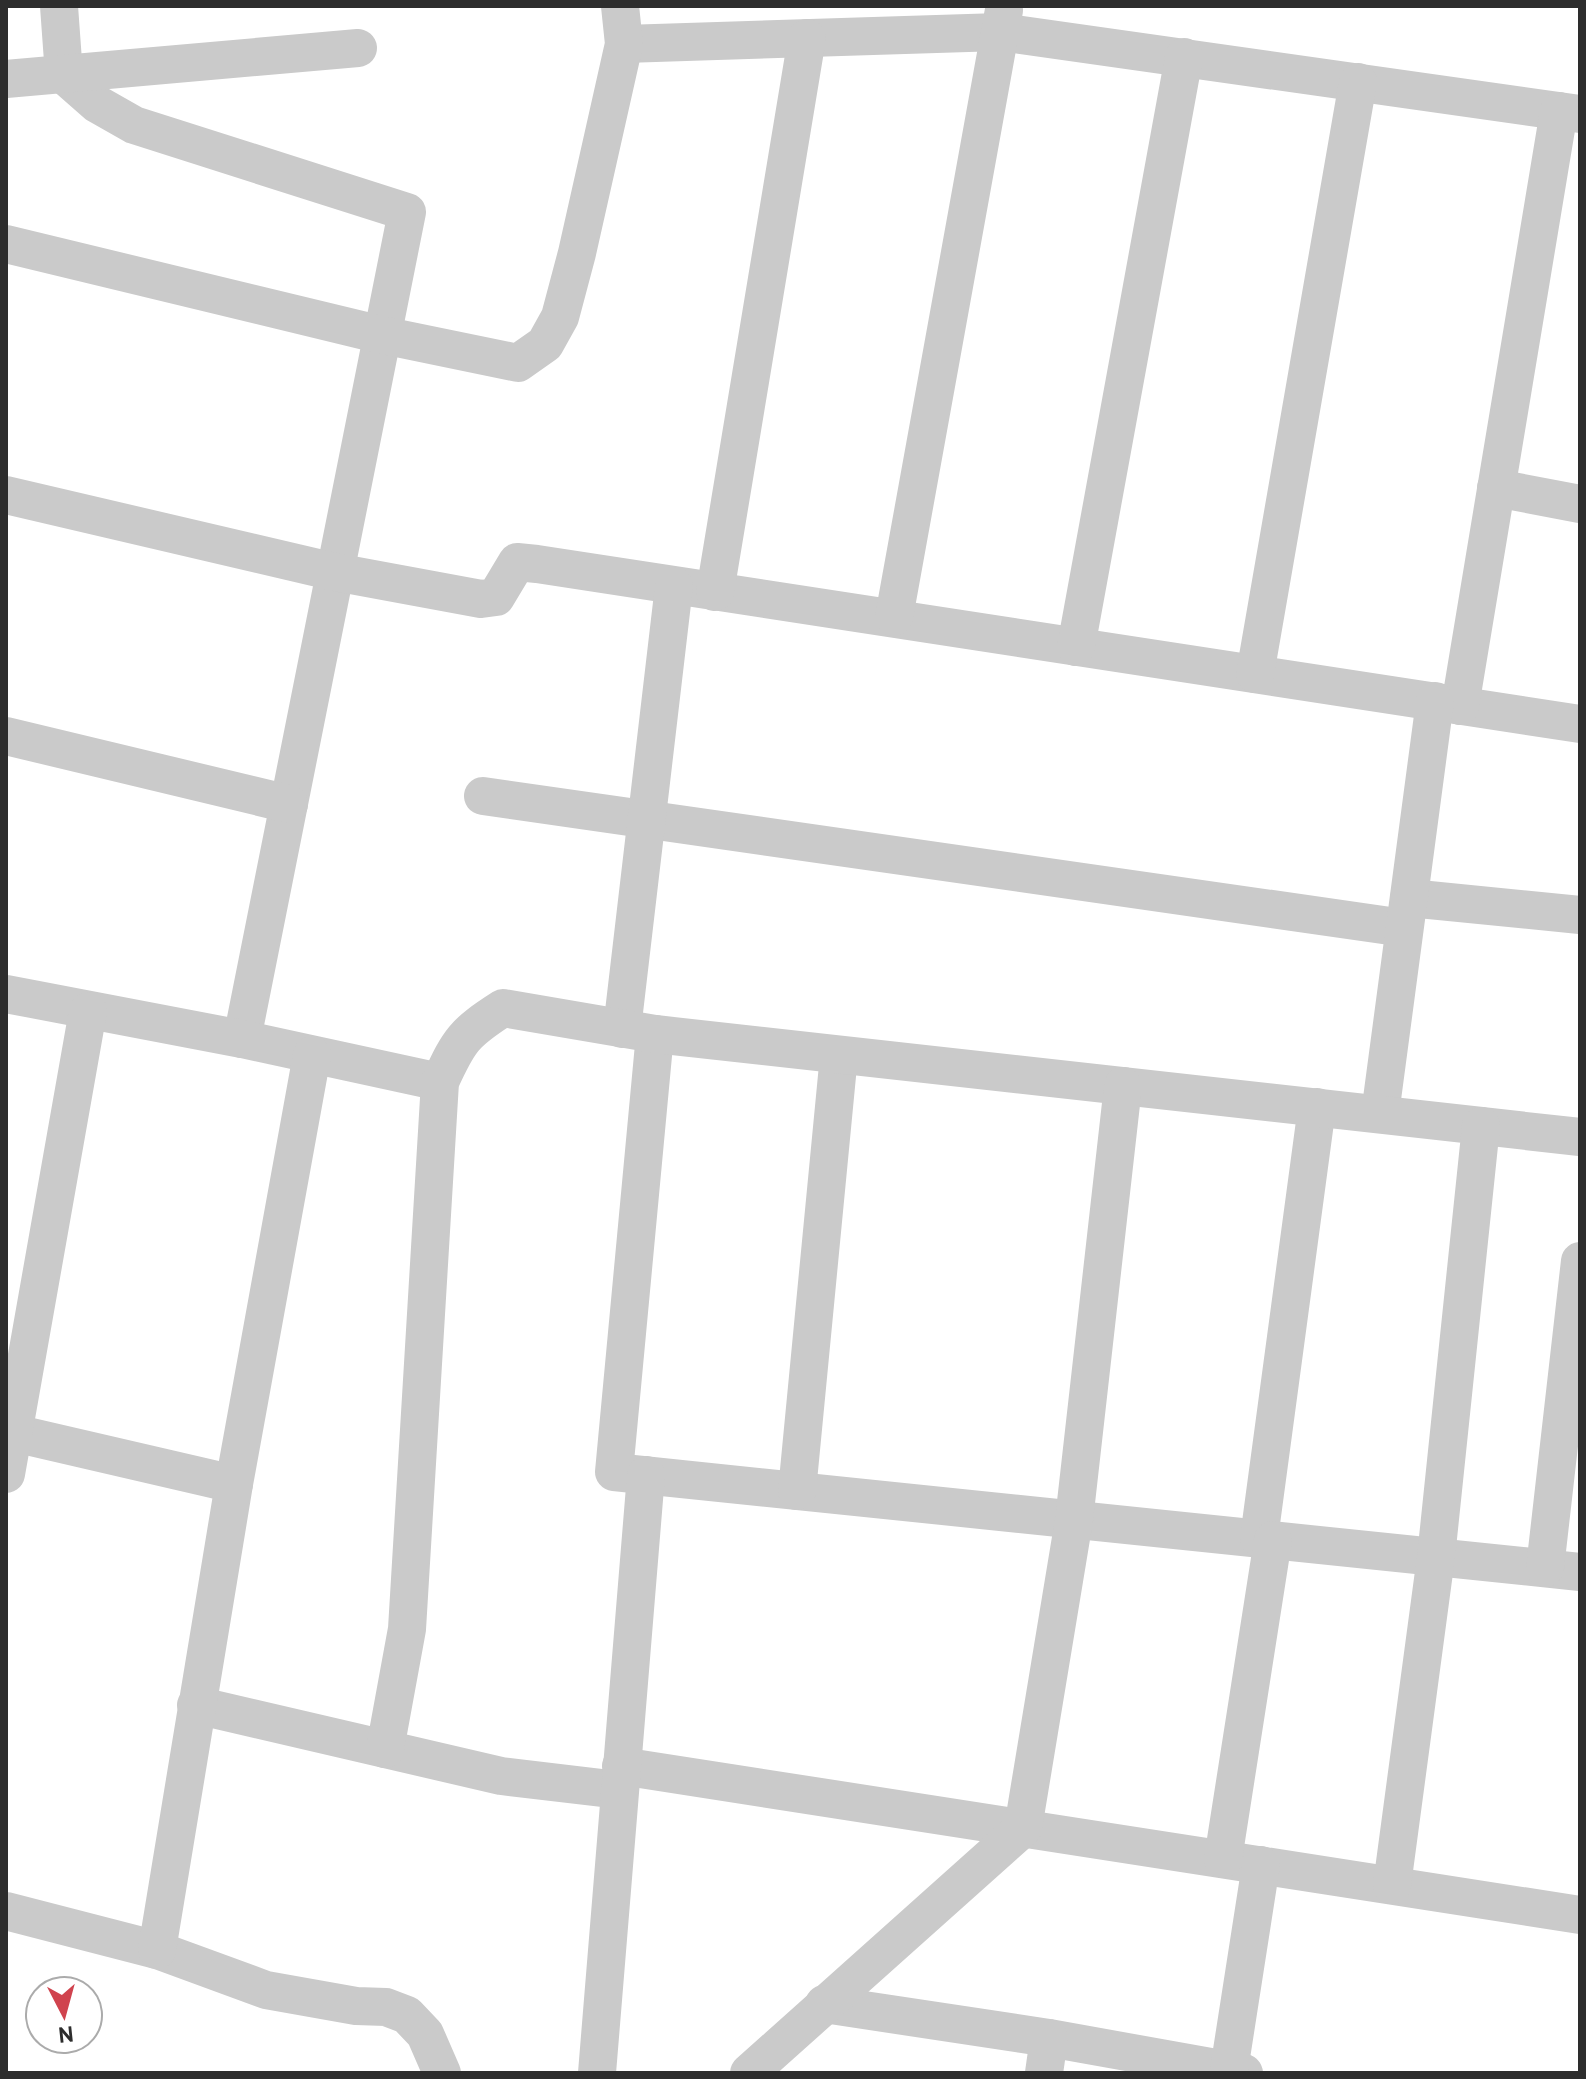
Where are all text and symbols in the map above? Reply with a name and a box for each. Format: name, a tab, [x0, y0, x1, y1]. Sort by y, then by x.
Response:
north arrow	[24, 1975, 104, 2055]
text: N	[57, 2018, 75, 2047]

